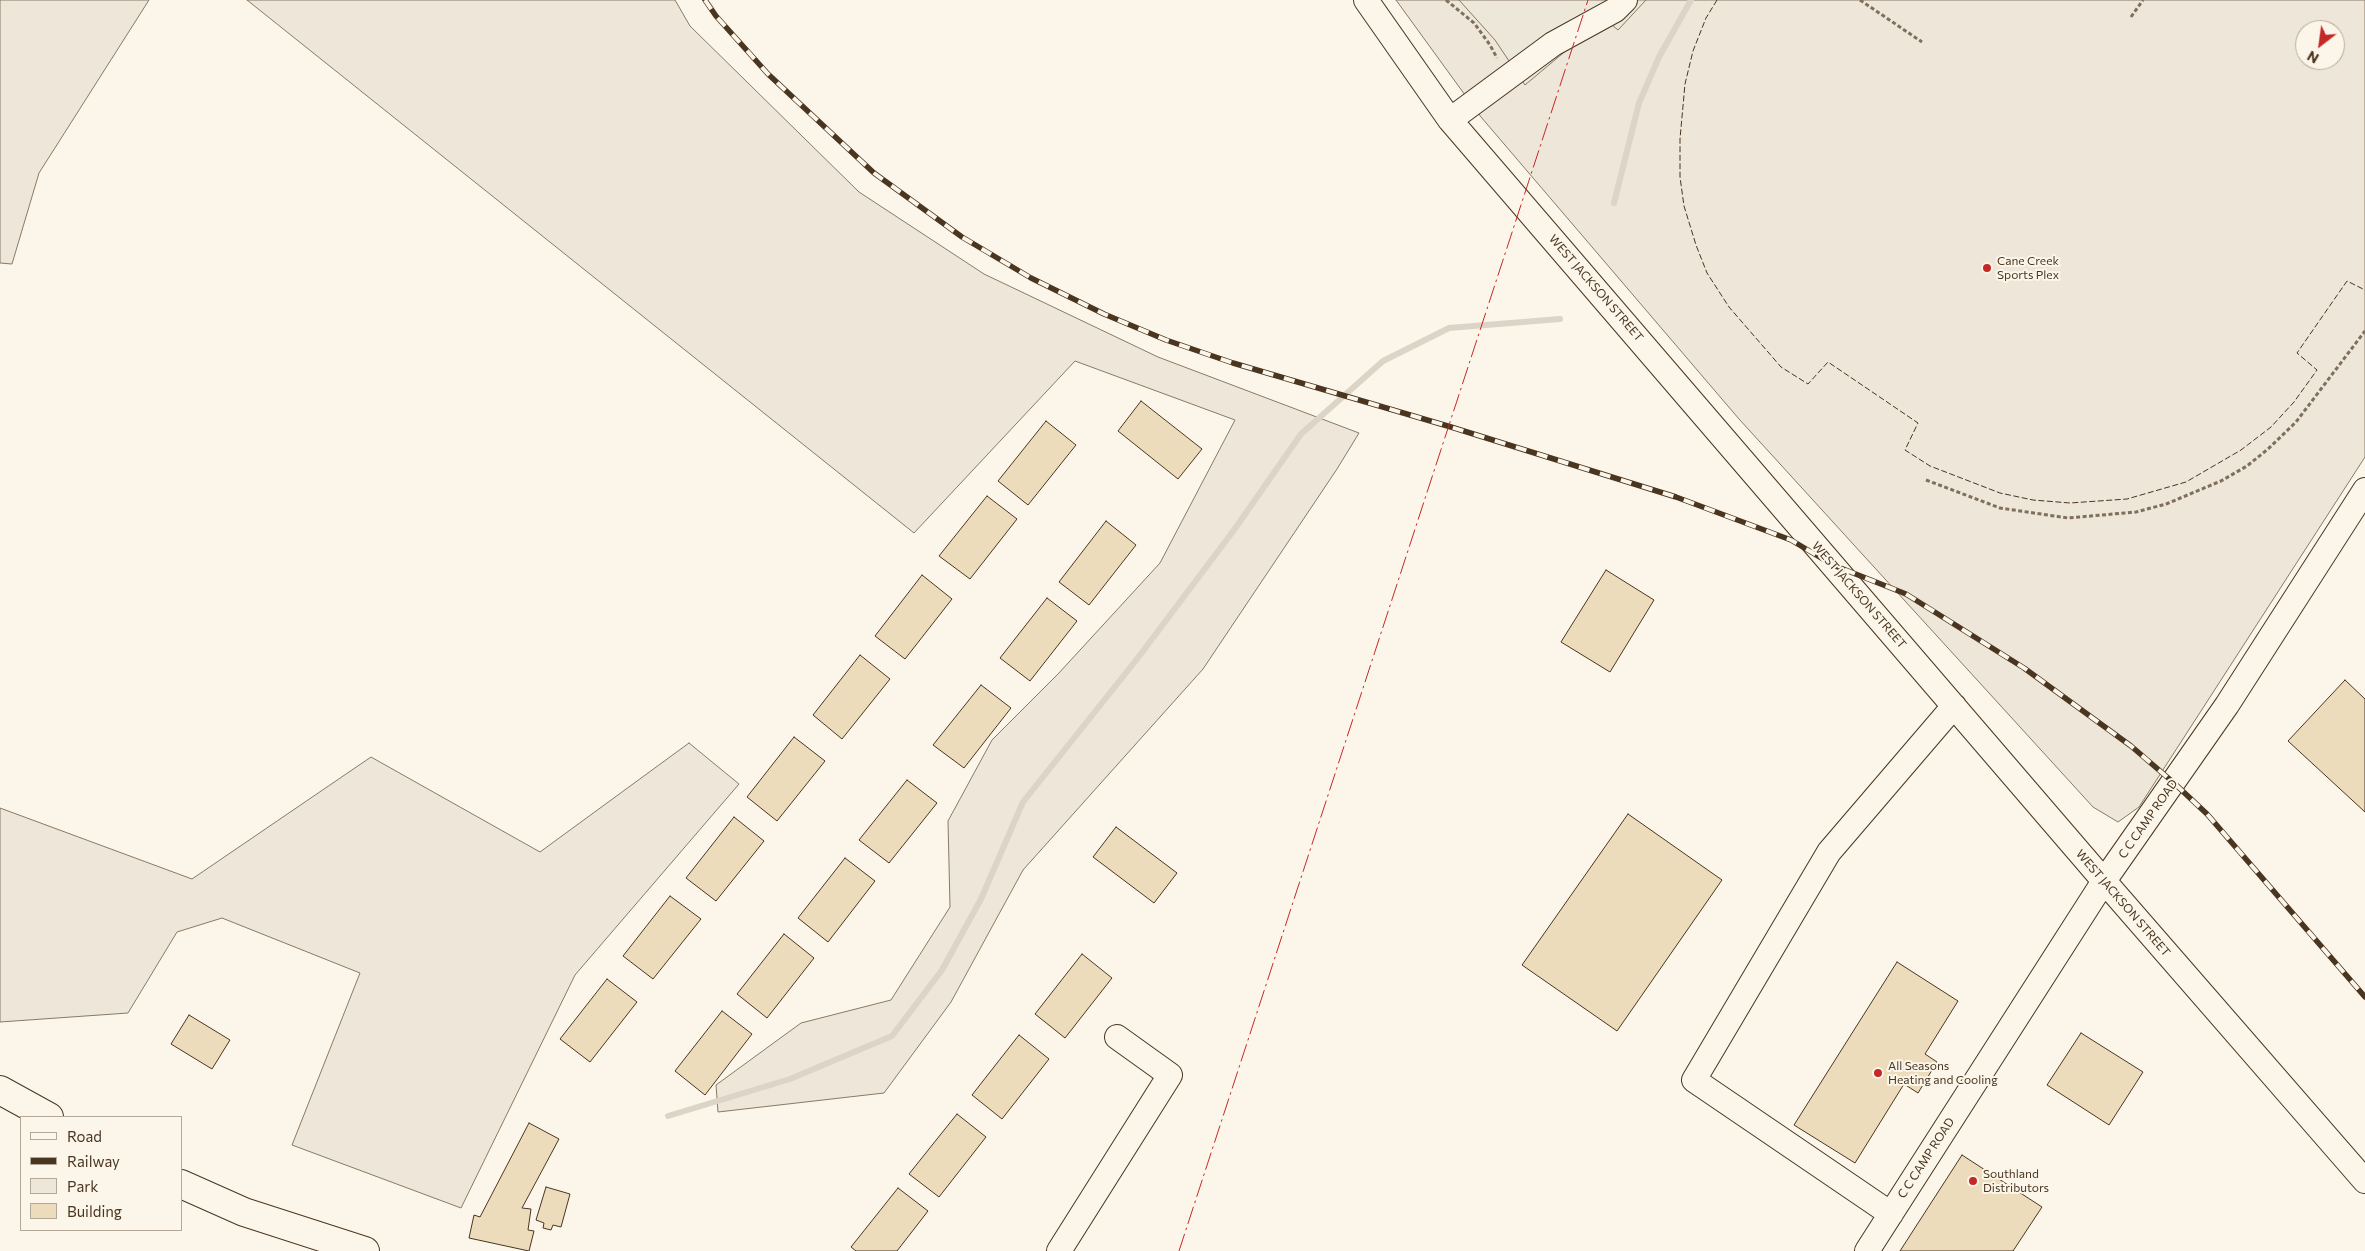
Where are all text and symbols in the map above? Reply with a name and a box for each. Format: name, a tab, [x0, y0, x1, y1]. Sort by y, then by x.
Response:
north arrow	[2295, 20, 2345, 70]
text: N	[2304, 48, 2322, 68]
street label: WEST JACKSON STREET	[1546, 232, 1646, 344]
place label: Cane Creek Sports Plex	[1997, 254, 2059, 282]
marker: Cane Creek Sports Plex	[1981, 262, 1993, 274]
street label: WEST JACKSON STREET	[1809, 539, 1909, 651]
street label: C C CAMP ROAD	[2115, 777, 2181, 861]
street label: WEST JACKSON STREET	[2073, 847, 2173, 959]
place label: All Seasons Heating and Cooling	[1888, 1059, 1998, 1087]
marker: All Seasons Heating and Cooling	[1872, 1067, 1884, 1079]
street label: C C CAMP ROAD	[1895, 1115, 1957, 1201]
legend	[20, 1116, 182, 1231]
text: Road	[67, 1127, 102, 1145]
text: Railway	[67, 1152, 120, 1170]
place label: Southland Distributors	[1983, 1167, 2049, 1195]
marker: Southland Distributors	[1967, 1175, 1979, 1187]
text: Park	[67, 1177, 98, 1195]
text: Building	[67, 1202, 122, 1220]

